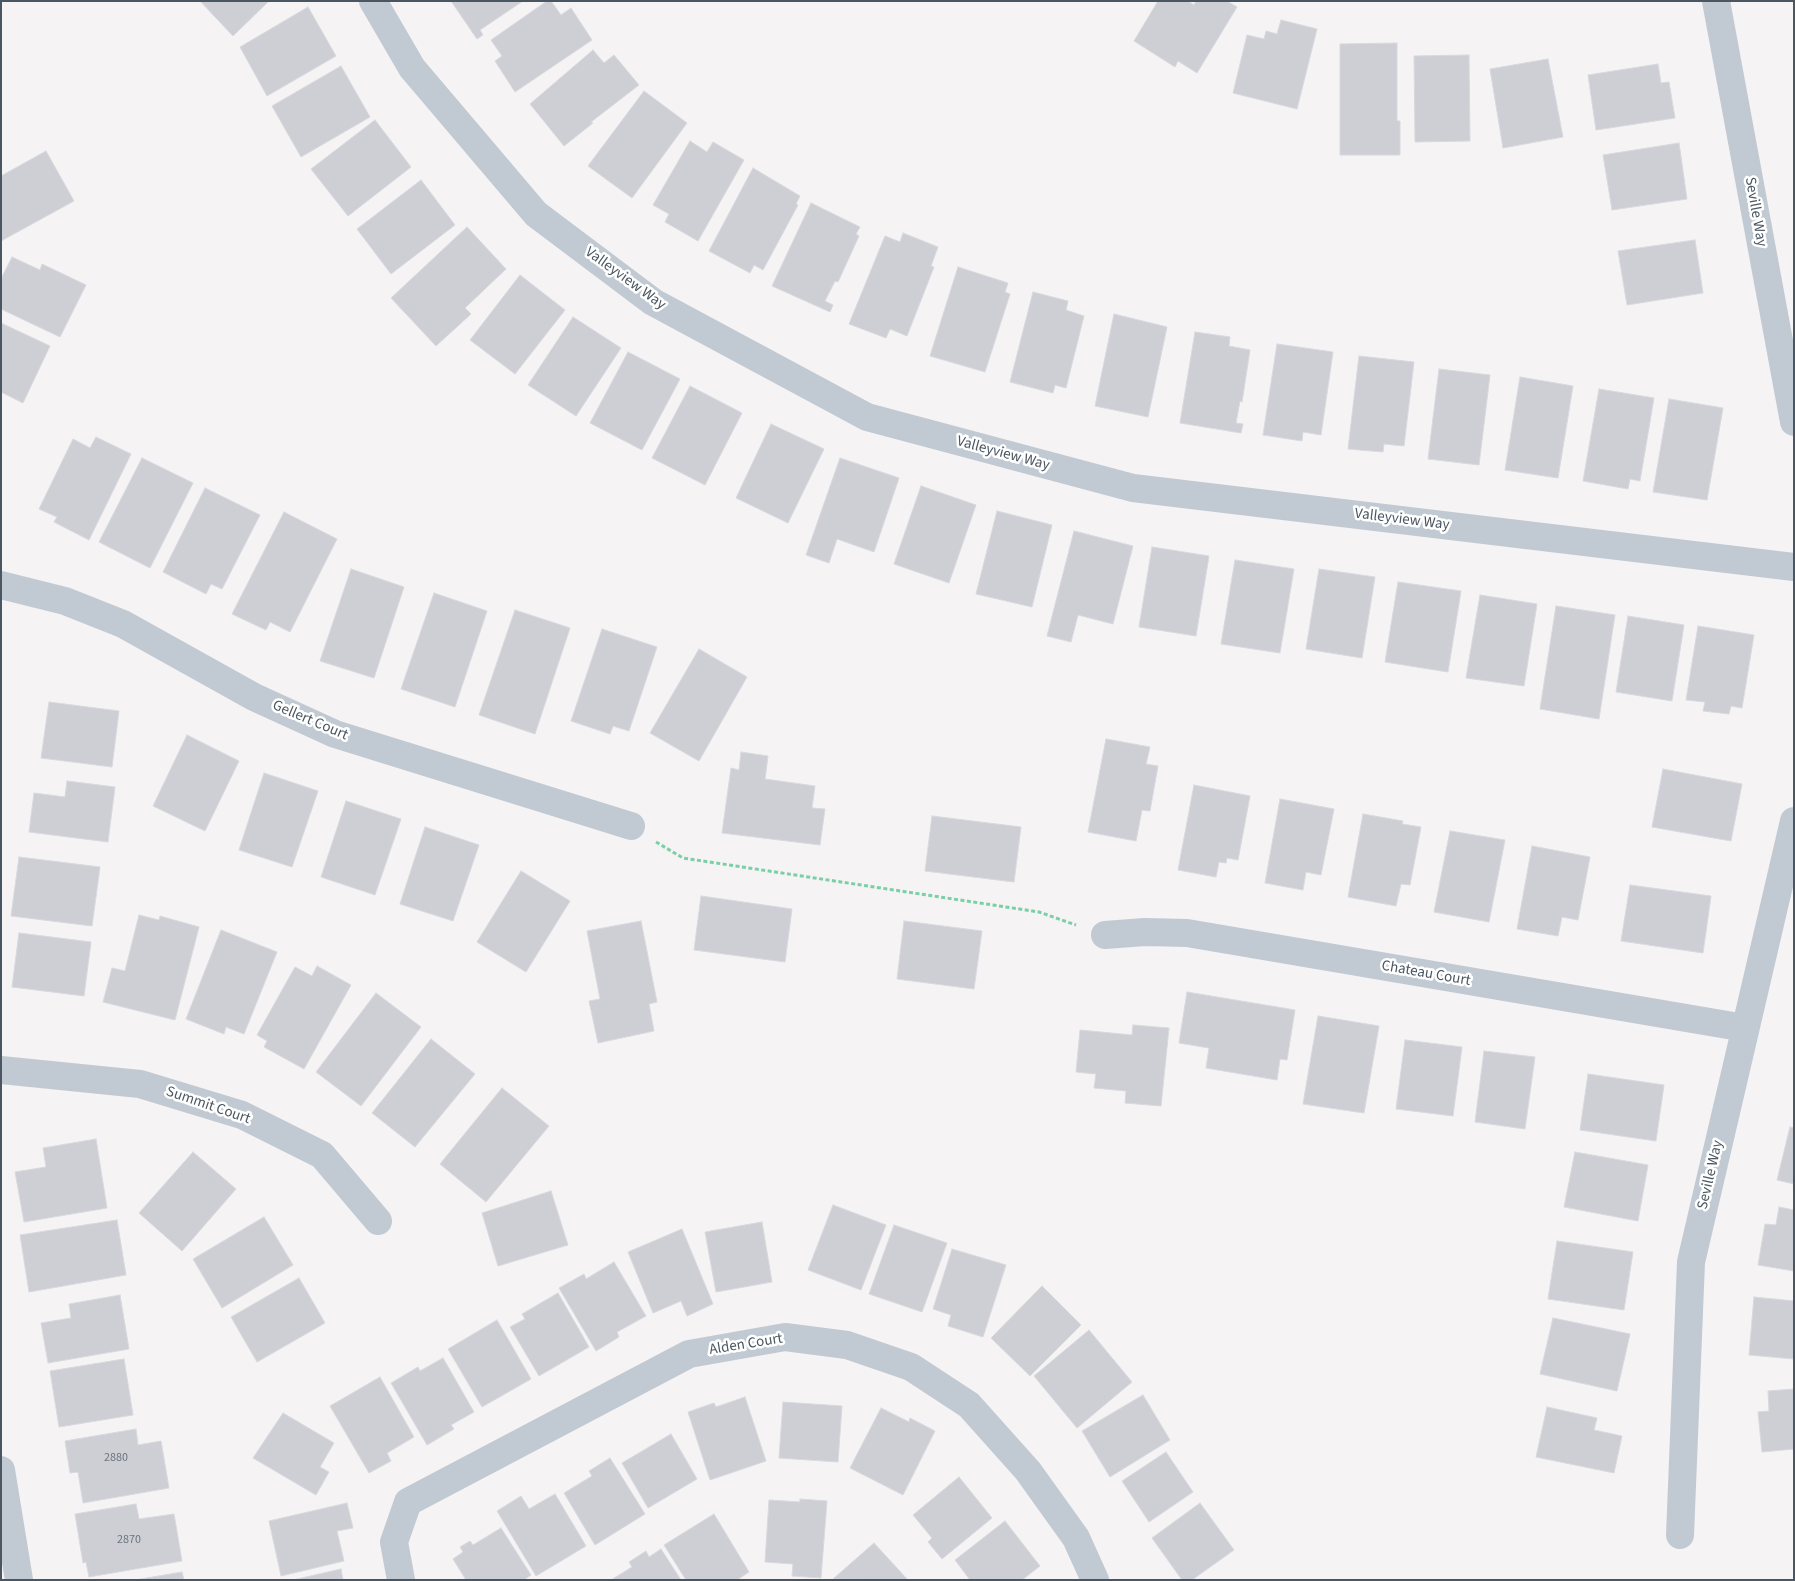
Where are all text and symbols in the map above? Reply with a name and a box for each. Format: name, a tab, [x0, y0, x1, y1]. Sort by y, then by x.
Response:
street label: Seville Way	[1740, 176, 1770, 248]
street label: Valleyview Way	[581, 244, 669, 314]
street label: Valleyview Way	[955, 433, 1051, 475]
street label: Valleyview Way	[1354, 505, 1450, 535]
street label: Gellert Court	[270, 697, 350, 745]
street label: Chateau Court	[1380, 957, 1472, 991]
street label: Summit Court	[164, 1083, 252, 1129]
street label: Seville Way	[1694, 1139, 1728, 1211]
street label: Alden Court	[708, 1330, 784, 1360]
house number: 2880	[104, 1451, 128, 1465]
house number: 2870	[117, 1533, 141, 1547]

